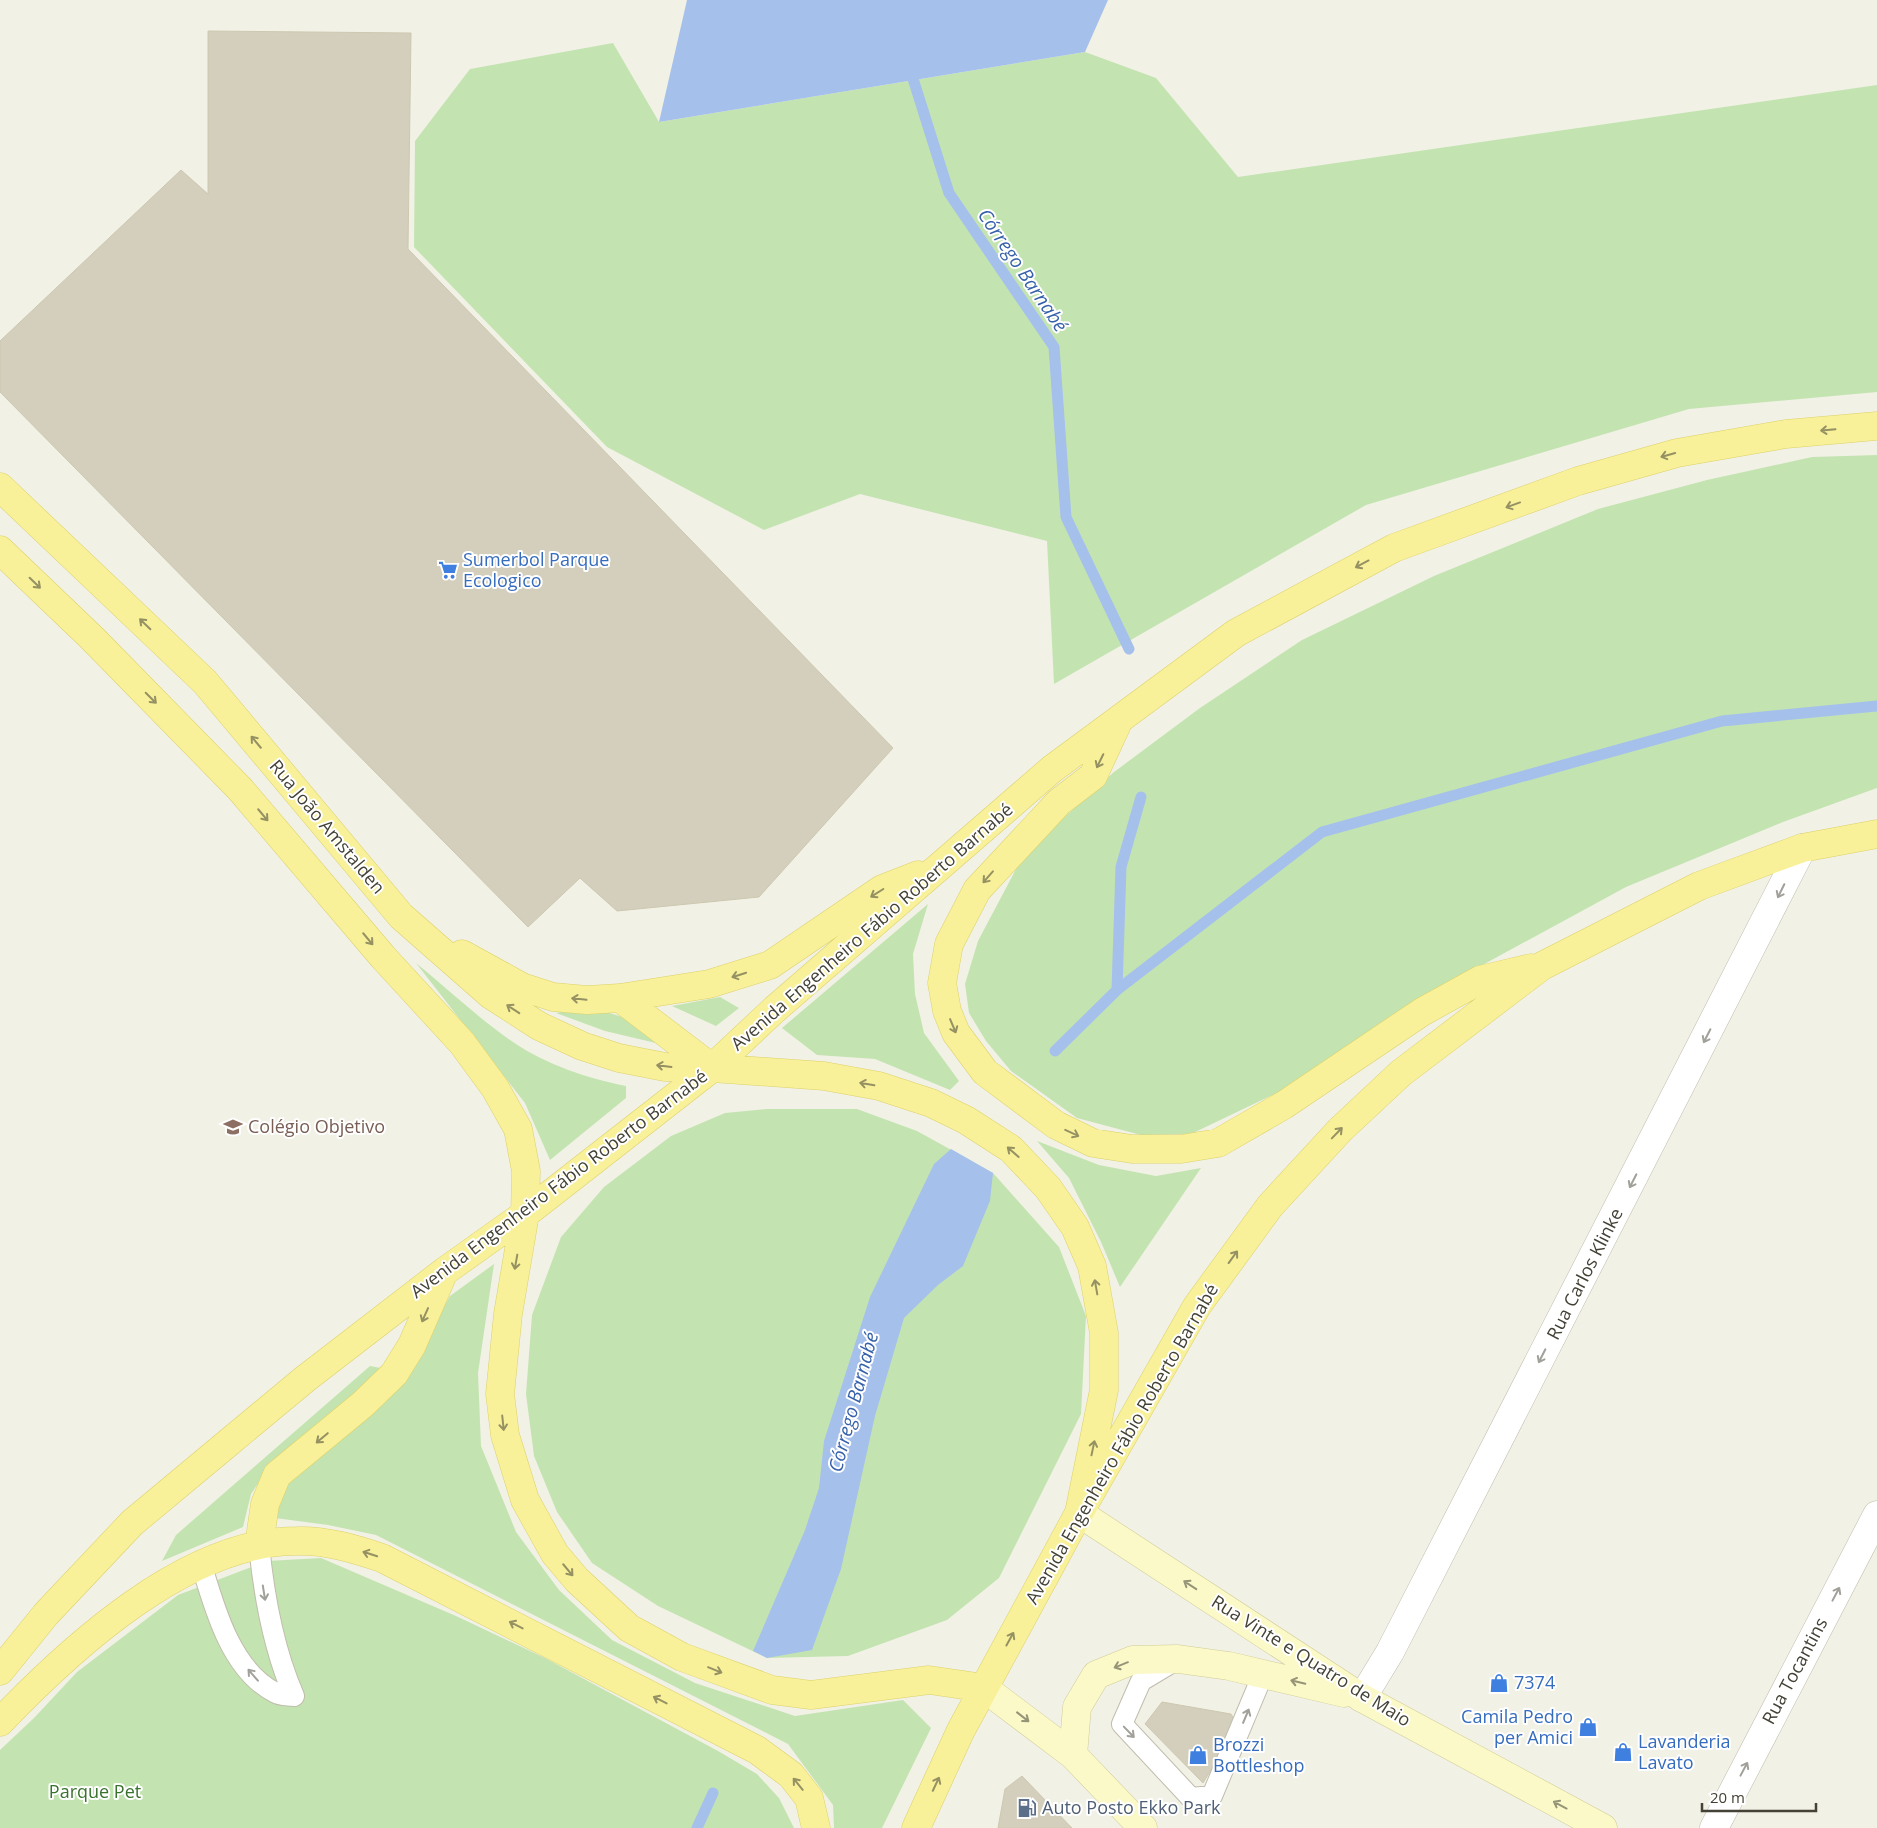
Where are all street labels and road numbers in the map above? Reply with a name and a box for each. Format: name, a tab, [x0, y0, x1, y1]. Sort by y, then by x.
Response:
street label: Rua João Amstalden	[265, 754, 391, 898]
street label: Avenida Engenheiro Fábio Roberto Barnabé	[725, 797, 1017, 1055]
street label: Avenida Engenheiro Fábio Roberto Barnabé	[405, 1063, 712, 1303]
street label: Rua Carlos Klinke	[1541, 1204, 1628, 1344]
street label: Avenida Engenheiro Fábio Roberto Barnabé	[1019, 1279, 1223, 1608]
street label: Rua Vinte e Quatro de Maio	[1207, 1589, 1416, 1731]
street label: Rua Tocantins	[1756, 1613, 1832, 1728]

